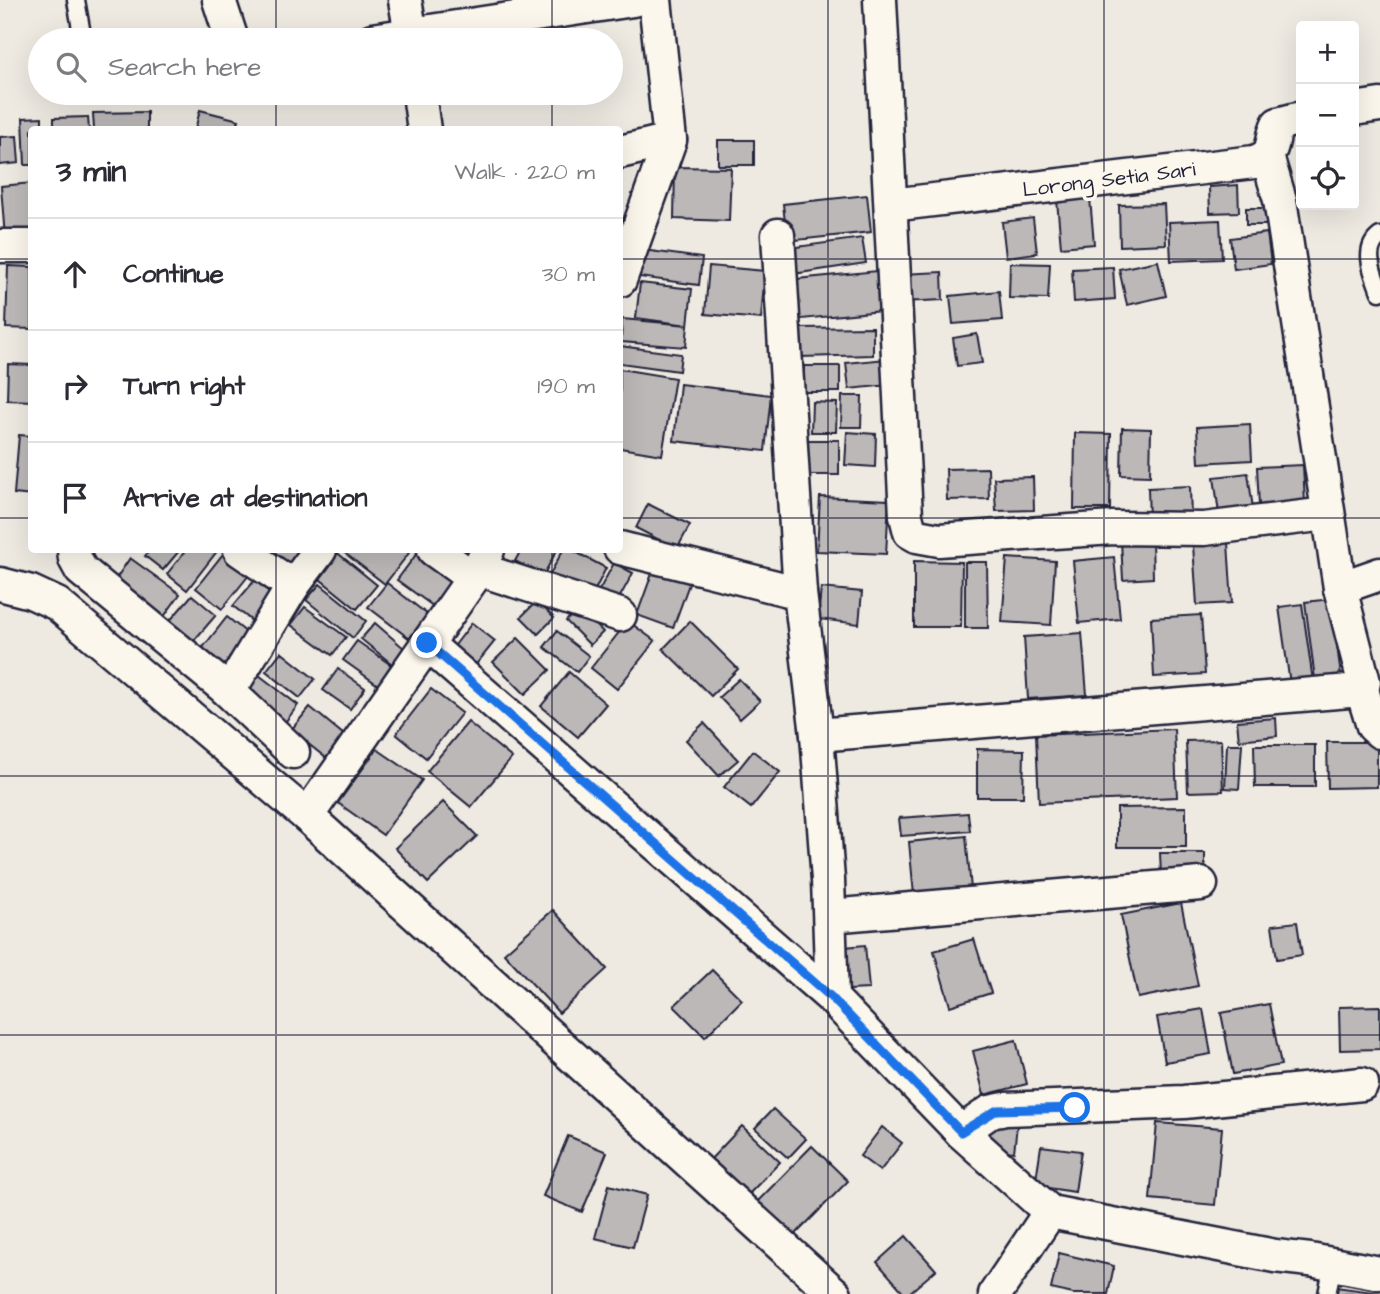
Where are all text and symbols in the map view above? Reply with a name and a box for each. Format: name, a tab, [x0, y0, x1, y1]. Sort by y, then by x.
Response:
map controls	[1296, 21, 1359, 210]
button: +	[1296, 21, 1359, 84]
search box	[28, 28, 623, 105]
icon: search	[52, 48, 90, 86]
text: Search here	[108, 49, 261, 85]
button: −	[1296, 84, 1359, 147]
button: locate	[1296, 147, 1359, 210]
text: 3 min	[56, 151, 126, 193]
street label: Lorong Setia Sari	[1021, 154, 1197, 206]
text: Walk · 220 m	[454, 156, 595, 188]
icon: ahead	[56, 255, 94, 293]
text: Continue	[123, 256, 224, 292]
text: 30 m	[542, 258, 595, 290]
icon: right	[56, 367, 94, 405]
text: Turn right	[123, 368, 245, 404]
text: 190 m	[537, 370, 595, 402]
icon: arrive	[56, 479, 94, 517]
text: Arrive at destination	[123, 480, 368, 516]
route end	[411, 627, 442, 658]
route start	[1059, 1092, 1090, 1123]

